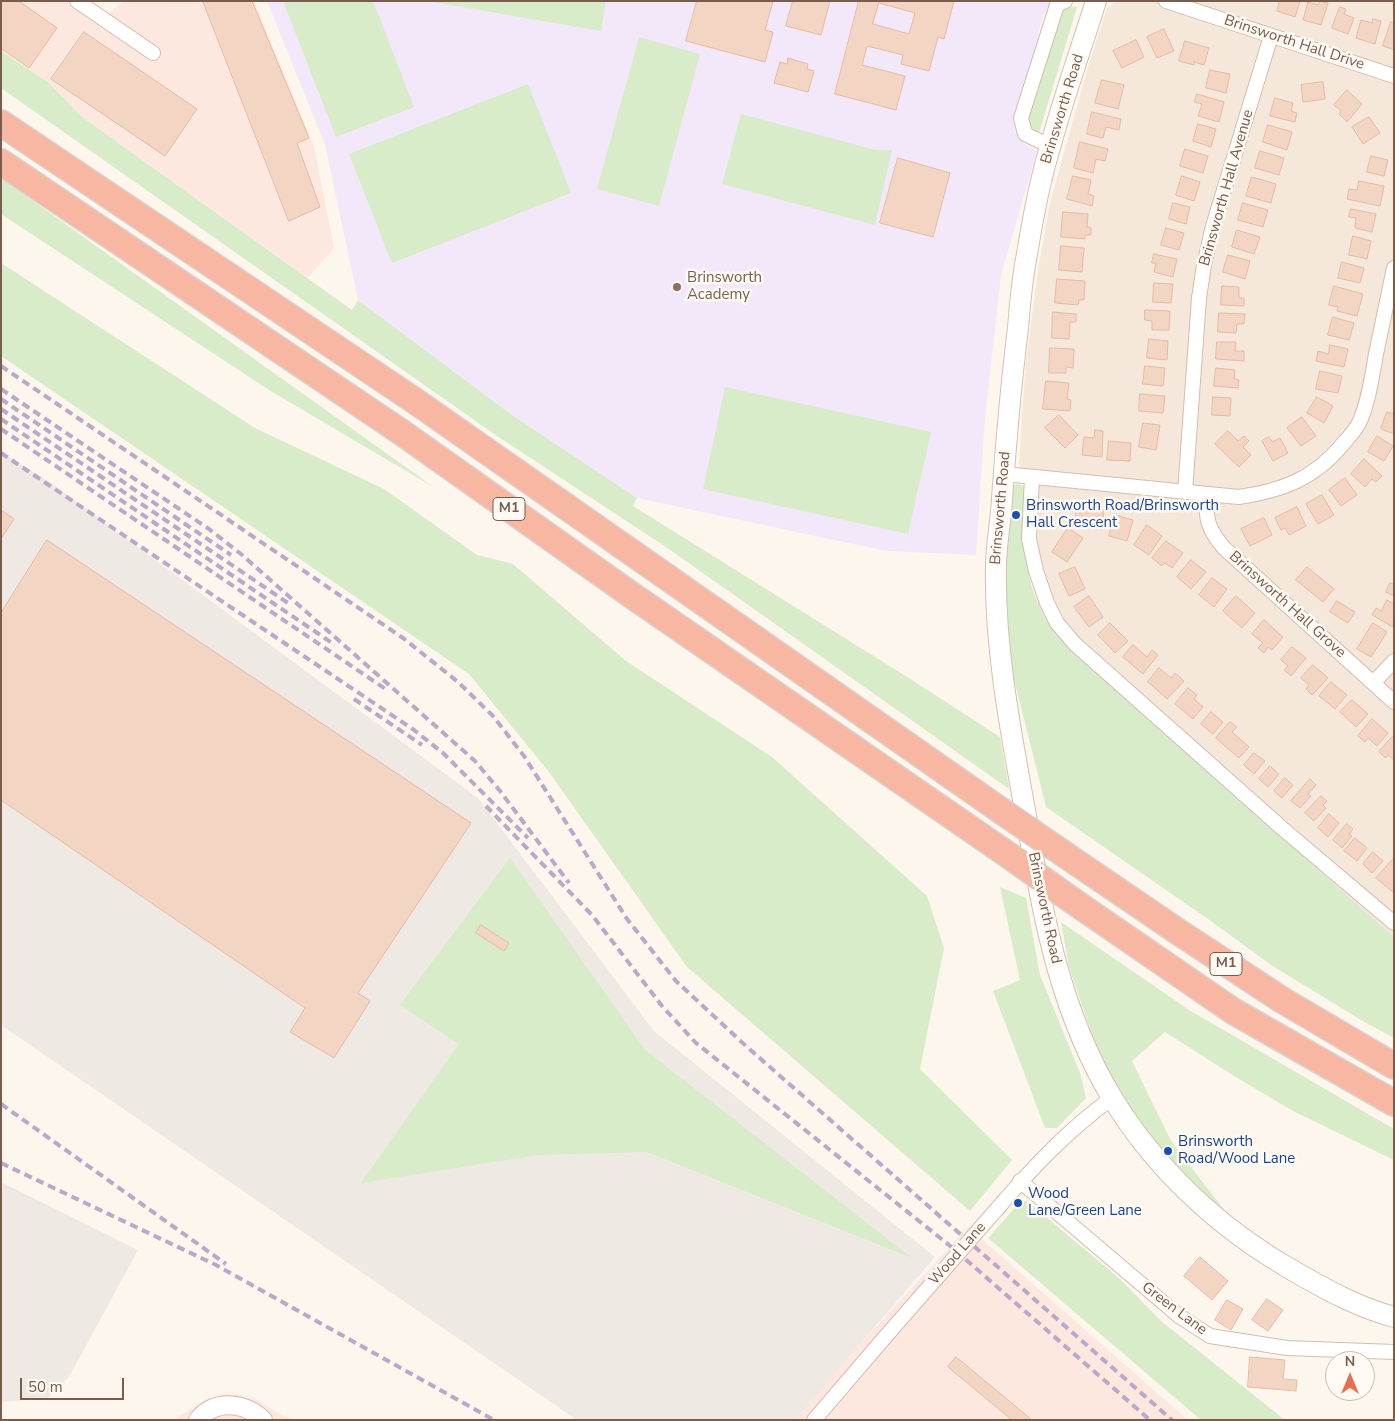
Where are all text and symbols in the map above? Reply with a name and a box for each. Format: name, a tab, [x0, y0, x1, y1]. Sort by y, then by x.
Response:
street label: Brinsworth Hall Drive	[1222, 12, 1366, 74]
street label: Brinsworth Road	[1038, 52, 1088, 166]
street label: Brinsworth Hall Avenue	[1196, 108, 1258, 268]
place label: Brinsworth Academy	[687, 269, 762, 304]
marker: Brinsworth Academy	[671, 281, 683, 293]
street label: Brinsworth Road	[987, 451, 1015, 565]
place label: Brinsworth Road/Brinsworth Hall Crescent	[1026, 497, 1219, 532]
road number: M1	[493, 498, 525, 520]
marker: Brinsworth Road/Brinsworth Hall Crescent	[1010, 509, 1022, 521]
street label: Brinsworth Hall Grove	[1225, 548, 1349, 662]
street label: Brinsworth Road	[1023, 851, 1065, 965]
road number: M1	[1210, 952, 1242, 976]
place label: Brinsworth Road/Wood Lane	[1178, 1133, 1295, 1168]
marker: Brinsworth Road/Wood Lane	[1162, 1145, 1174, 1157]
place label: Wood Lane/Green Lane	[1028, 1185, 1142, 1220]
marker: Wood Lane/Green Lane	[1012, 1197, 1024, 1209]
street label: Wood Lane	[926, 1219, 990, 1289]
street label: Green Lane	[1138, 1279, 1210, 1339]
north arrow	[1325, 1351, 1375, 1401]
text: N	[1345, 1352, 1355, 1371]
scale bar	[22, 1368, 126, 1400]
text: 50 m	[28, 1377, 63, 1397]

